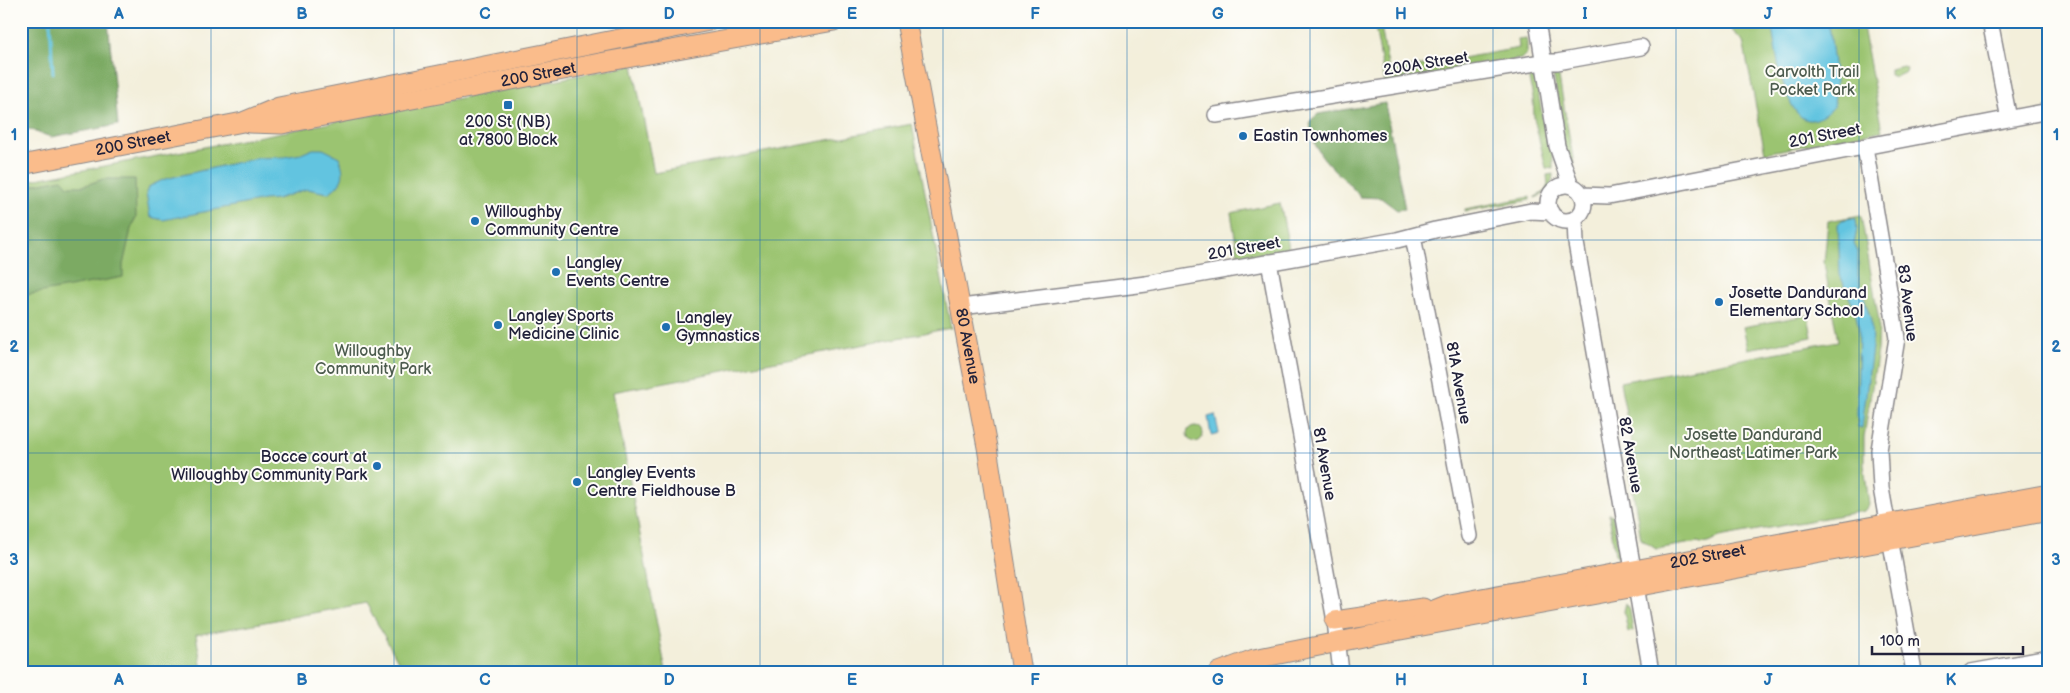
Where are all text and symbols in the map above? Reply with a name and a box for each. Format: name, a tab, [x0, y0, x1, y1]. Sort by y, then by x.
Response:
text: A	[113, 5, 124, 24]
text: B	[296, 5, 308, 24]
text: C	[479, 5, 491, 24]
text: D	[663, 5, 675, 24]
text: E	[847, 5, 857, 24]
text: F	[1030, 5, 1040, 24]
text: G	[1212, 5, 1224, 24]
text: H	[1395, 5, 1407, 24]
text: I	[1582, 5, 1588, 24]
text: J	[1764, 5, 1773, 24]
text: K	[1946, 5, 1957, 24]
street label: 200A Street	[1382, 48, 1470, 80]
street label: 200 Street	[499, 58, 578, 91]
park label: Carvolth Trail Pocket Park	[1765, 63, 1859, 100]
marker: 200 St (NB) at 7800 Block	[502, 99, 514, 111]
place label: 200 St (NB) at 7800 Block	[459, 113, 557, 150]
street label: 201 Street	[1787, 120, 1863, 152]
text: 1	[11, 126, 17, 145]
text: 1	[2053, 126, 2059, 145]
street label: 200 Street	[94, 127, 172, 160]
place label: Eastin Townhomes	[1253, 127, 1387, 146]
marker: Eastin Townhomes	[1237, 130, 1249, 142]
place label: Willoughby Community Centre	[485, 203, 619, 240]
marker: Willoughby Community Centre	[469, 215, 481, 227]
street label: 201 Street	[1206, 233, 1282, 265]
place label: Langley Events Centre	[566, 254, 670, 291]
street label: 83 Avenue	[1893, 264, 1921, 343]
marker: Langley Events Centre	[550, 266, 562, 278]
place label: Josette Dandurand Elementary School	[1729, 284, 1867, 321]
marker: Josette Dandurand Elementary School	[1713, 296, 1725, 308]
place label: Langley Sports Medicine Clinic	[508, 307, 619, 344]
street label: 80 Avenue	[951, 307, 984, 386]
place label: Langley Gymnastics	[676, 309, 760, 346]
marker: Langley Sports Medicine Clinic	[492, 319, 504, 331]
marker: Langley Gymnastics	[660, 321, 672, 333]
text: 2	[9, 338, 19, 357]
text: 2	[2051, 338, 2061, 357]
street label: 81A Avenue	[1441, 340, 1475, 426]
park label: Willoughby Community Park	[315, 342, 431, 379]
street label: 82 Avenue	[1614, 416, 1646, 495]
street label: 81 Avenue	[1308, 426, 1340, 502]
park label: Josette Dandurand Northeast Latimer Park	[1669, 426, 1837, 463]
place label: Bocce court at Willoughby Community Park	[171, 448, 367, 485]
marker: Bocce court at Willoughby Community Park	[371, 460, 383, 472]
place label: Langley Events Centre Fieldhouse B	[587, 464, 736, 501]
marker: Langley Events Centre Fieldhouse B	[571, 476, 583, 488]
street label: 202 Street	[1668, 540, 1747, 573]
text: 3	[9, 551, 19, 570]
text: 3	[2051, 551, 2061, 570]
scale bar	[1872, 623, 2024, 655]
text: 100 m	[1880, 632, 1920, 651]
text: A	[113, 671, 124, 690]
text: B	[296, 671, 308, 690]
text: C	[479, 671, 491, 690]
text: D	[663, 671, 675, 690]
text: E	[847, 671, 857, 690]
text: F	[1030, 671, 1040, 690]
text: G	[1212, 671, 1224, 690]
text: H	[1395, 671, 1407, 690]
text: I	[1582, 671, 1588, 690]
text: J	[1764, 671, 1773, 690]
text: K	[1946, 671, 1957, 690]

